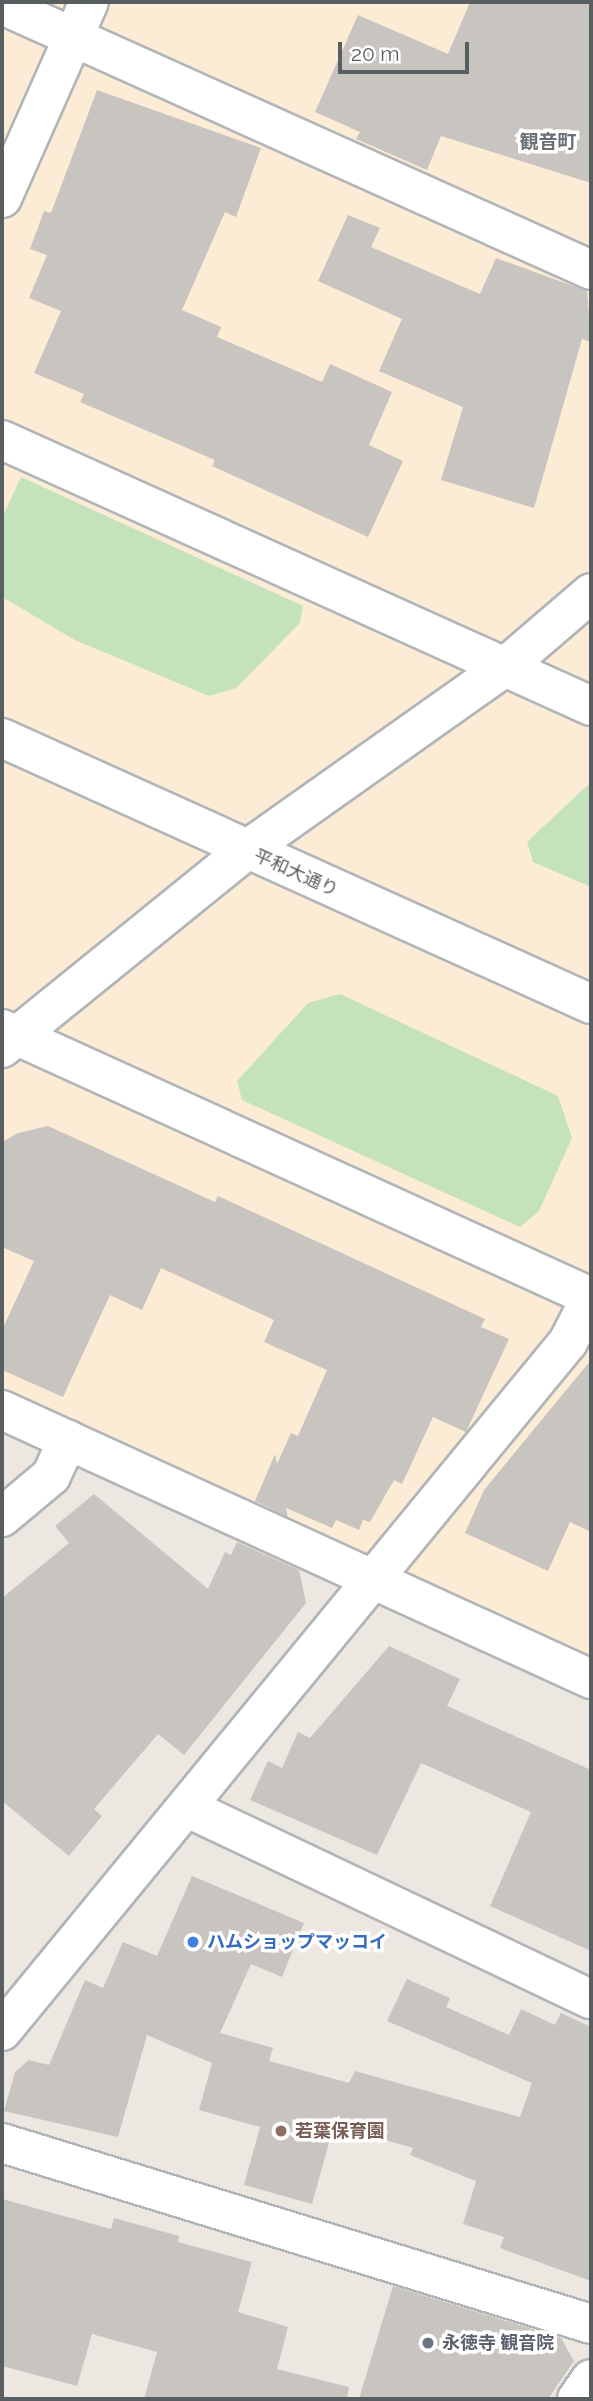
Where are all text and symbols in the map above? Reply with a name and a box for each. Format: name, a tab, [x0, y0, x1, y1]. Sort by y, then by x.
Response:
scale bar	[341, 28, 472, 72]
text: 20 m	[351, 41, 399, 66]
district label: 観音町	[520, 131, 576, 153]
street label: 平和大通り	[250, 845, 342, 901]
place label: ハムショップマッコイ	[207, 1931, 387, 1953]
marker: ハムショップマッコイ	[185, 1934, 201, 1950]
place label: 若葉保育園	[295, 2120, 385, 2142]
marker: 若葉保育園	[273, 2123, 289, 2139]
place label: 永徳寺 観音院	[442, 2332, 554, 2354]
marker: 永徳寺 観音院	[420, 2335, 436, 2351]

